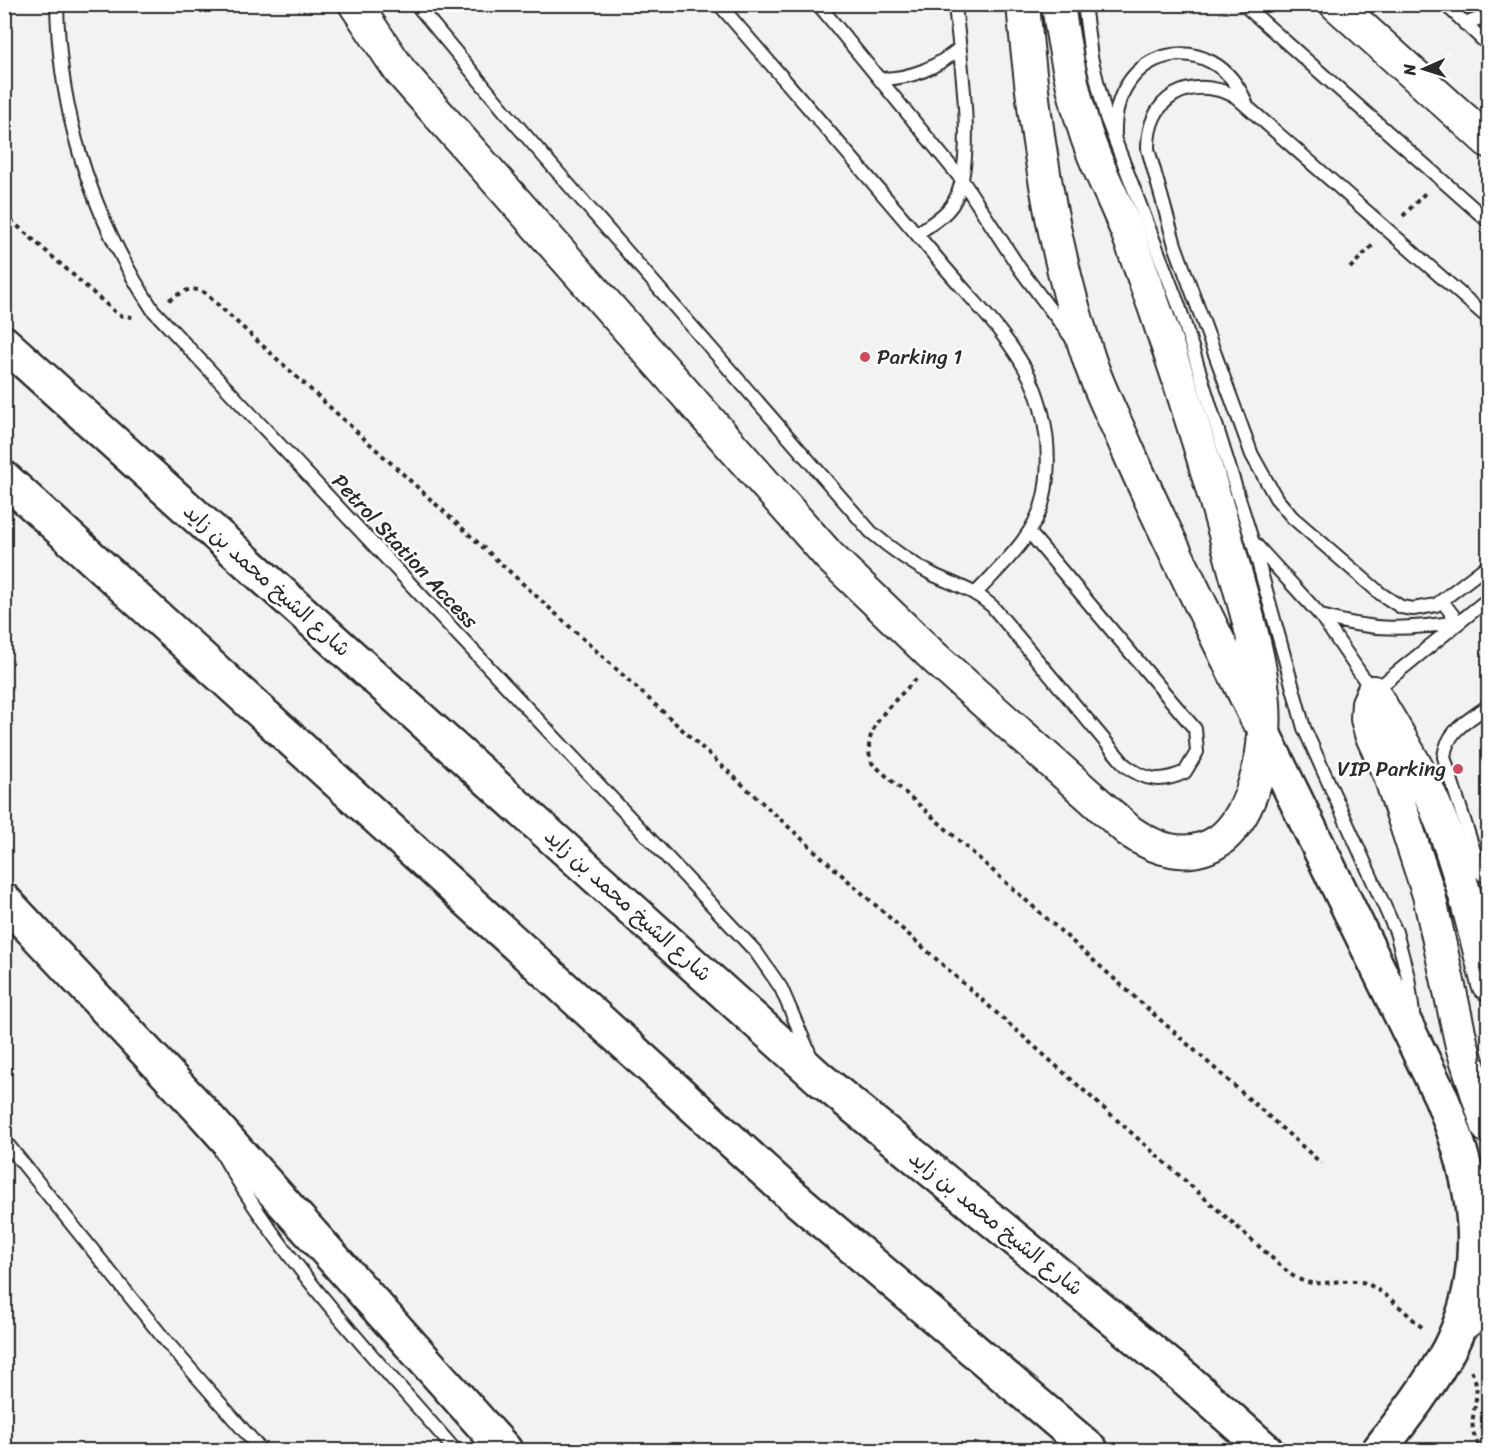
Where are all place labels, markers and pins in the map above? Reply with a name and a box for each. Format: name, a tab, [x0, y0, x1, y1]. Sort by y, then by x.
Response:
place label: Parking 1	[877, 338, 962, 376]
marker: Parking 1	[858, 350, 872, 364]
place label: VIP Parking	[1337, 750, 1446, 788]
marker: VIP Parking	[1451, 762, 1465, 776]

